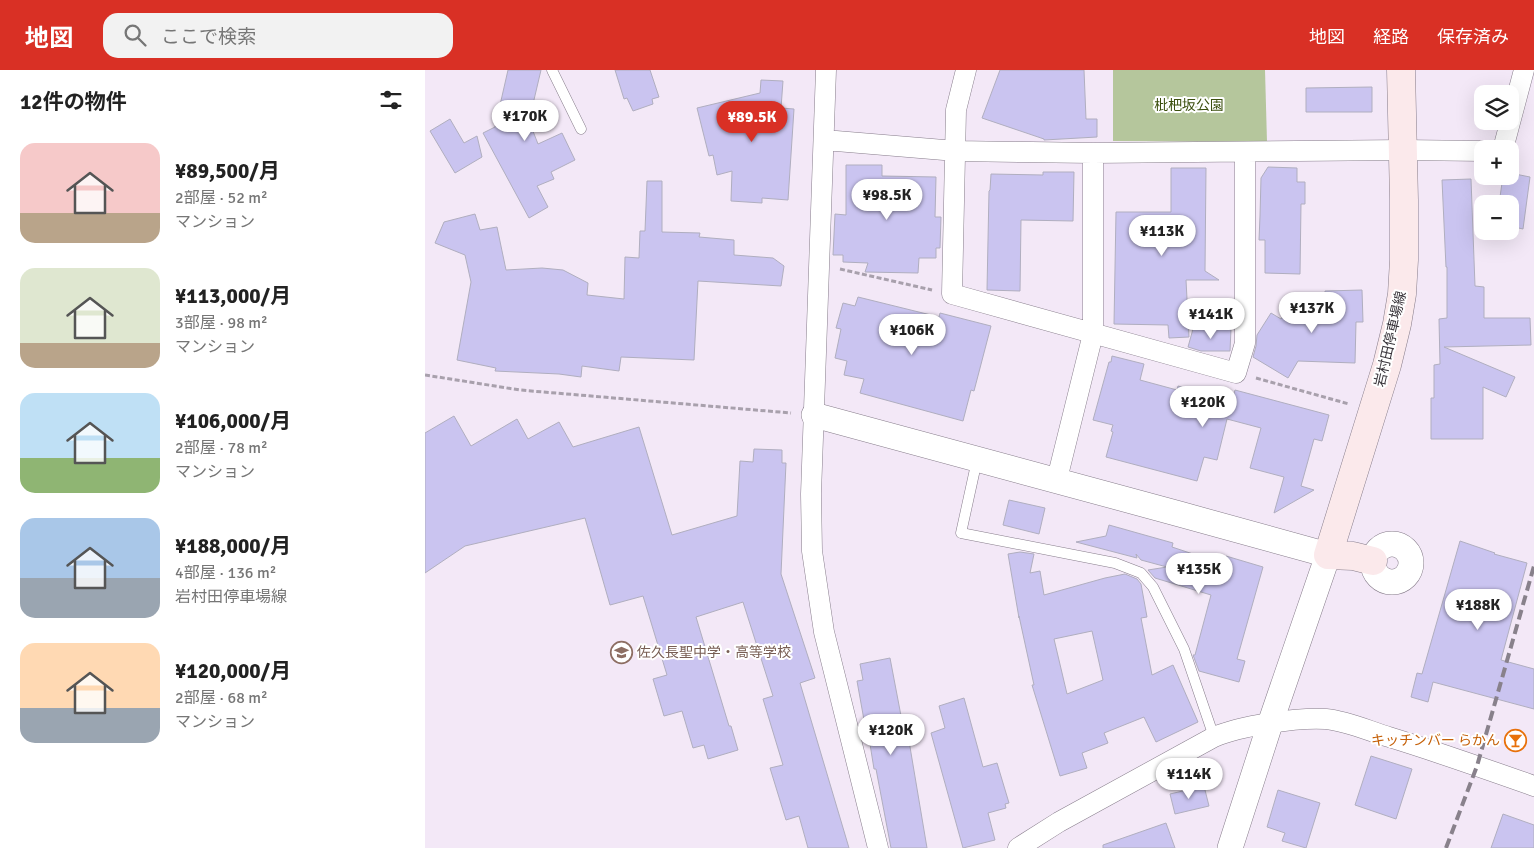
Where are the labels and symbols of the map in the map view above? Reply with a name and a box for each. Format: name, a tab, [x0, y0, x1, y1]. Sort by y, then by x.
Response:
park label: 枇杷坂公園	[1154, 97, 1224, 114]
pin: ¥170K	[490, 100, 560, 142]
pin: ¥89.5K	[711, 100, 793, 143]
pin: ¥98.5K	[846, 178, 928, 221]
pin: ¥113K	[1127, 214, 1197, 257]
street label: 岩村田停車場線	[1371, 289, 1410, 389]
pin: ¥137K	[1277, 292, 1347, 334]
pin: ¥141K	[1176, 298, 1246, 340]
pin: ¥106K	[877, 314, 947, 356]
pin: ¥120K	[1168, 386, 1238, 428]
pin: ¥135K	[1164, 552, 1234, 595]
pin: ¥188K	[1443, 588, 1513, 631]
school or university icon: 佐久長聖中学・高等学校	[609, 640, 633, 664]
place label: 佐久長聖中学・高等学校	[637, 644, 791, 661]
pin: ¥120K	[856, 714, 926, 756]
bar icon: キッチンバー らかん	[1504, 728, 1528, 752]
place label: キッチンバー らかん	[1371, 732, 1500, 749]
pin: ¥114K	[1154, 758, 1224, 800]

